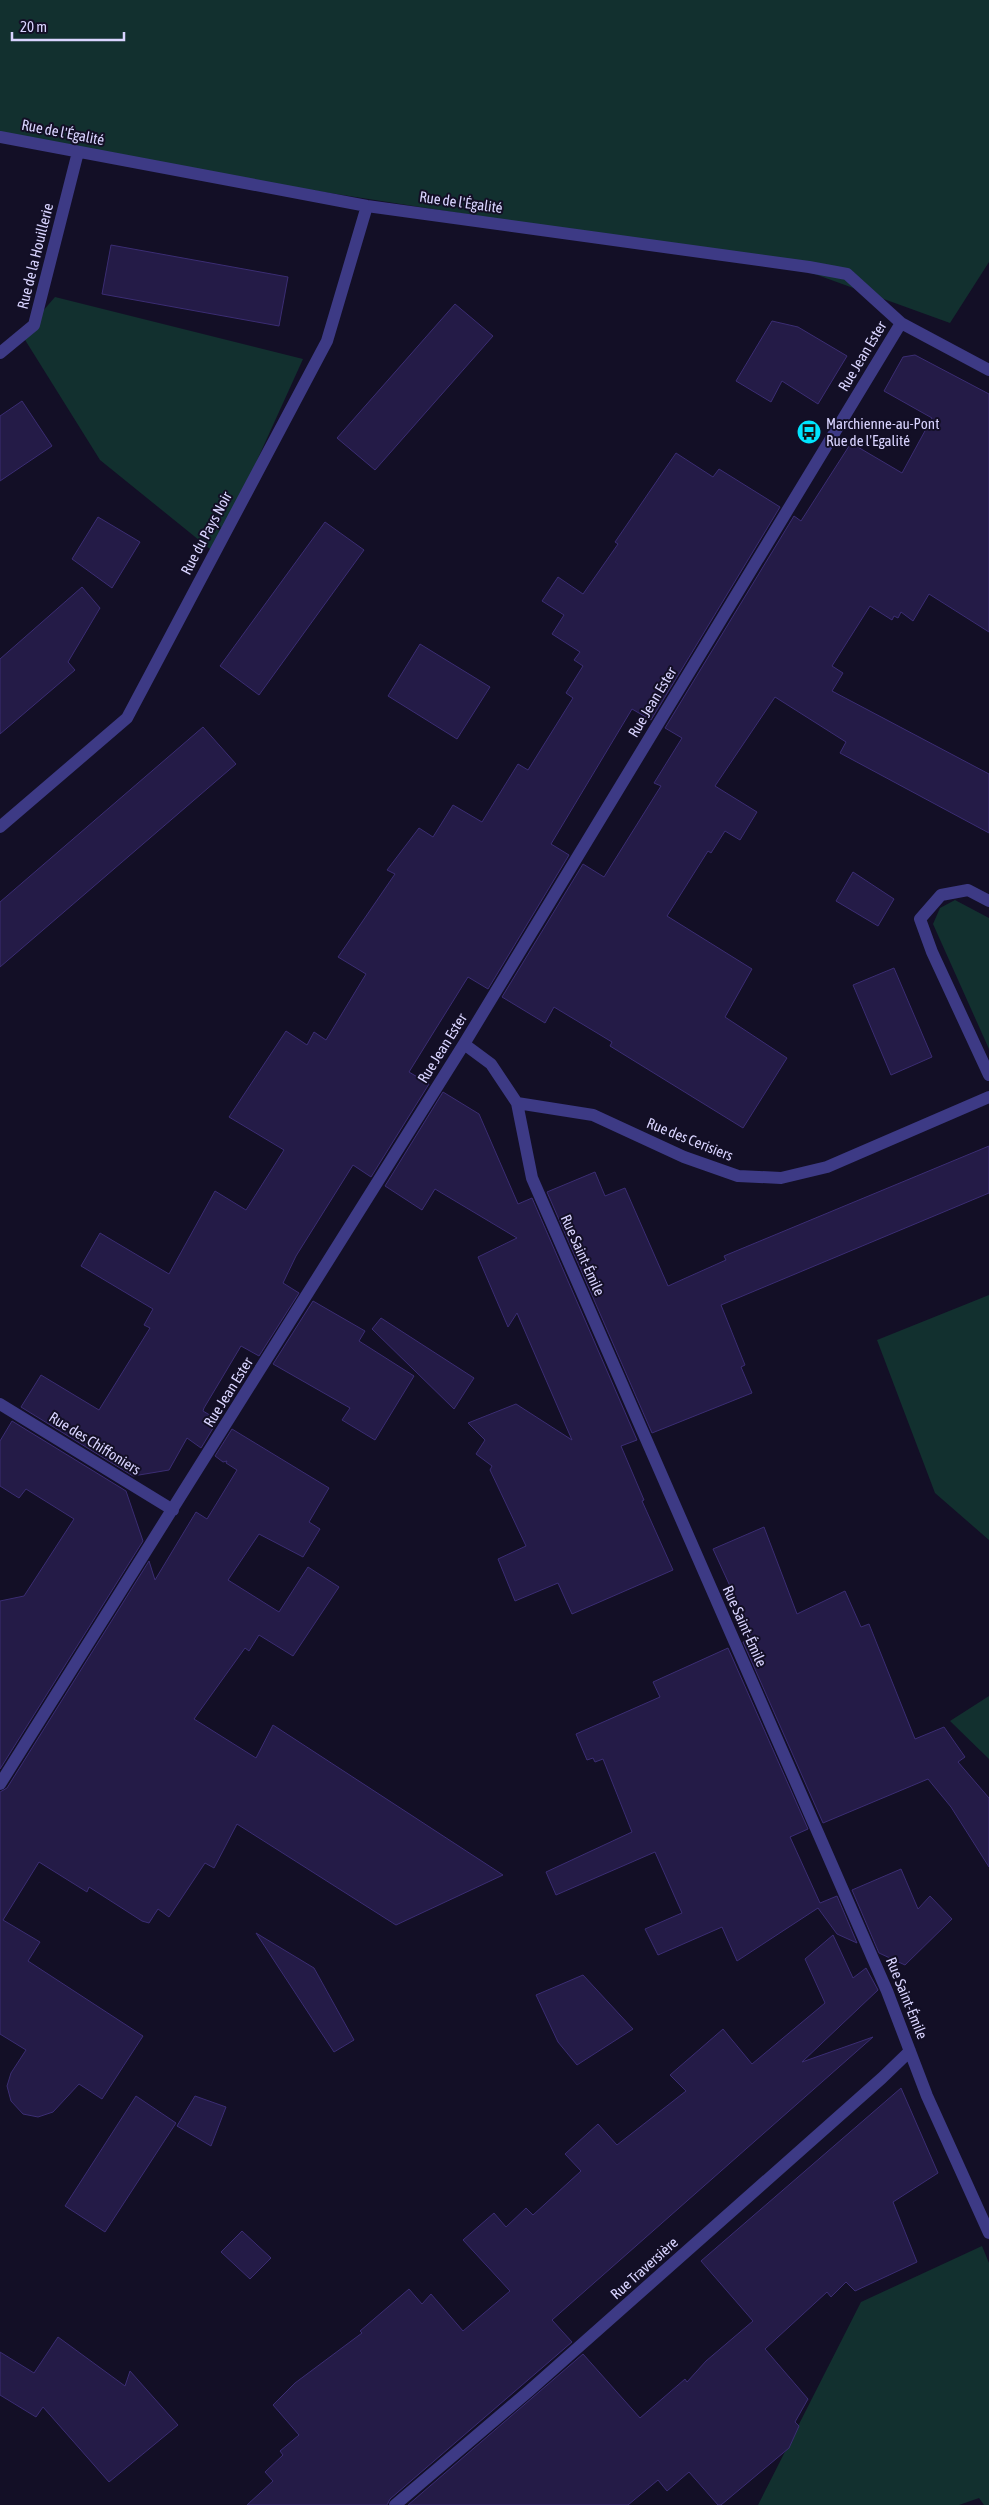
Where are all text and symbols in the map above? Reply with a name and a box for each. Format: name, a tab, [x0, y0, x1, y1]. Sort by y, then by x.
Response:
scale bar	[12, 10, 125, 42]
text: 20 m	[20, 18, 47, 35]
street label: Rue de l'Égalité	[20, 116, 106, 148]
street label: Rue de l'Égalité	[418, 188, 504, 216]
street label: Rue de la Houillerie	[14, 201, 56, 311]
street label: Rue Jean Ester	[834, 317, 890, 394]
place label: Marchienne-au-Pont Rue de l'Egalité	[826, 415, 939, 449]
bus stop icon: Marchienne-au-Pont Rue de l'Egalité	[796, 419, 822, 445]
street label: Rue du Pays Noir	[177, 488, 235, 577]
street label: Rue Jean Ester	[624, 663, 680, 740]
street label: Rue Jean Ester	[414, 1010, 470, 1086]
street label: Rue des Cerisiers	[644, 1114, 736, 1164]
street label: Rue Saint-Émile	[558, 1212, 609, 1298]
street label: Rue Jean Ester	[200, 1354, 256, 1430]
street label: Rue des Chiffoniers	[46, 1408, 144, 1478]
street label: Rue Saint-Émile	[720, 1583, 771, 1669]
street label: Rue Saint-Émile	[883, 1954, 931, 2042]
street label: Rue Traversière	[607, 2233, 681, 2303]

